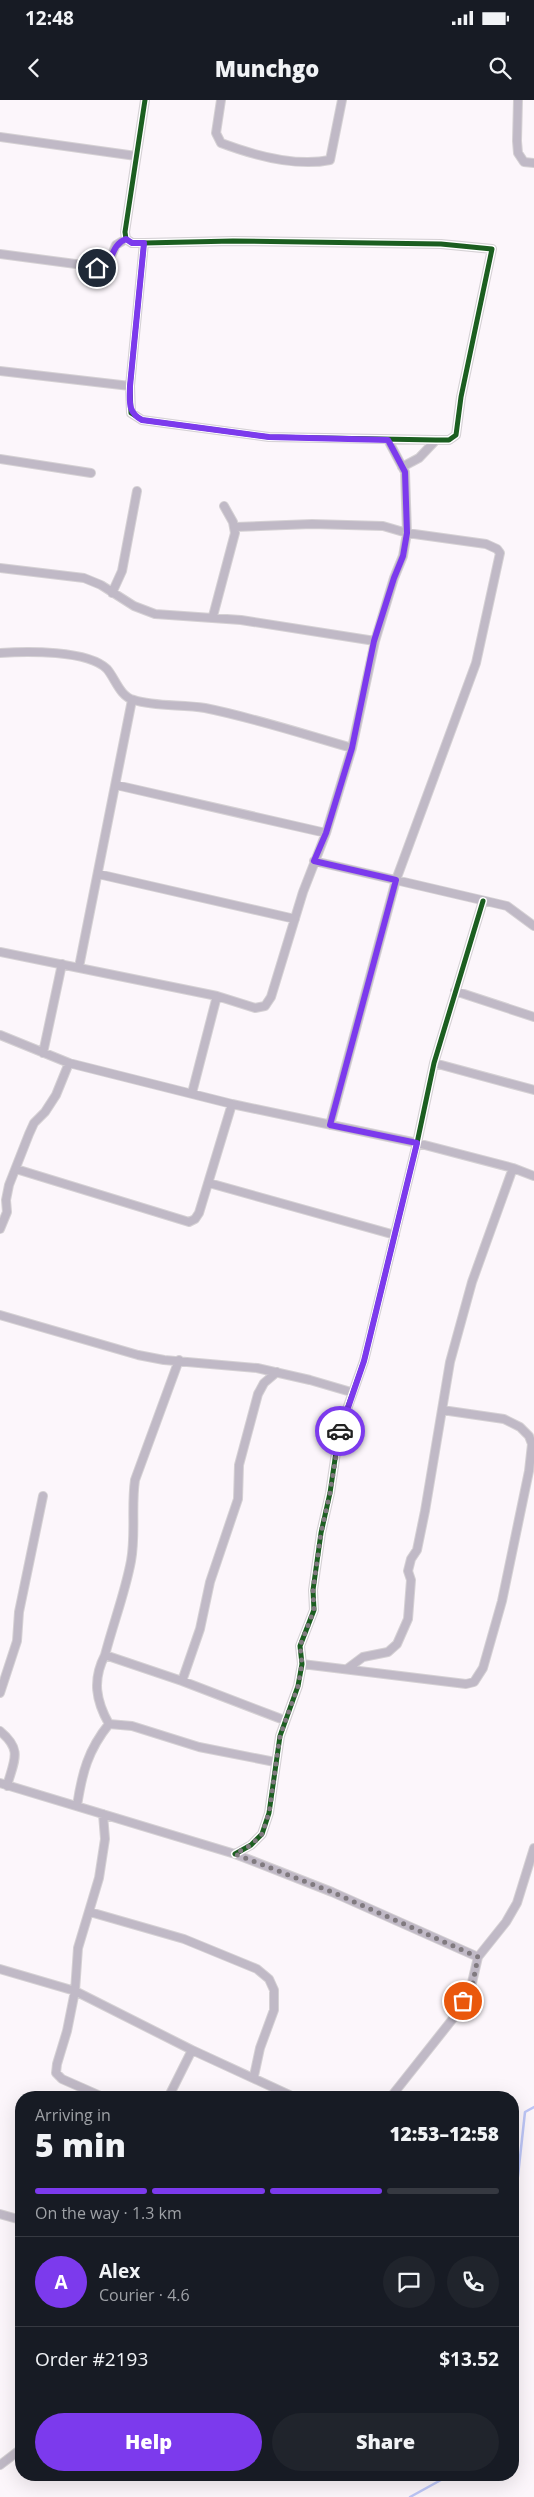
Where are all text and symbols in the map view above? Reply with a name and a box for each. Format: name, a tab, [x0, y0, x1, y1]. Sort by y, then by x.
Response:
text: 12:48	[25, 5, 74, 31]
text: Munchgo	[215, 53, 319, 83]
icon: back	[20, 54, 48, 82]
icon: search	[486, 54, 514, 82]
pin	[76, 247, 118, 289]
icon: home	[83, 254, 111, 282]
courier	[315, 1406, 365, 1456]
icon: car	[326, 1417, 354, 1445]
pin	[442, 1980, 484, 2022]
icon: bag	[449, 1987, 477, 2015]
text: Arriving in	[35, 2104, 111, 2126]
text: 12:53–12:58	[389, 2121, 499, 2147]
text: 5 min	[35, 2123, 126, 2166]
text: On the way · 1.3 km	[35, 2202, 182, 2224]
button: chat	[383, 2256, 435, 2308]
button: phone	[447, 2256, 499, 2308]
text: Alex	[99, 2258, 140, 2284]
text: A	[54, 2269, 68, 2295]
text: Courier · 4.6	[99, 2284, 190, 2306]
text: Order #2193	[35, 2346, 148, 2372]
text: $13.52	[439, 2346, 499, 2372]
button: Help	[35, 2413, 262, 2471]
button: Share	[272, 2413, 499, 2471]

